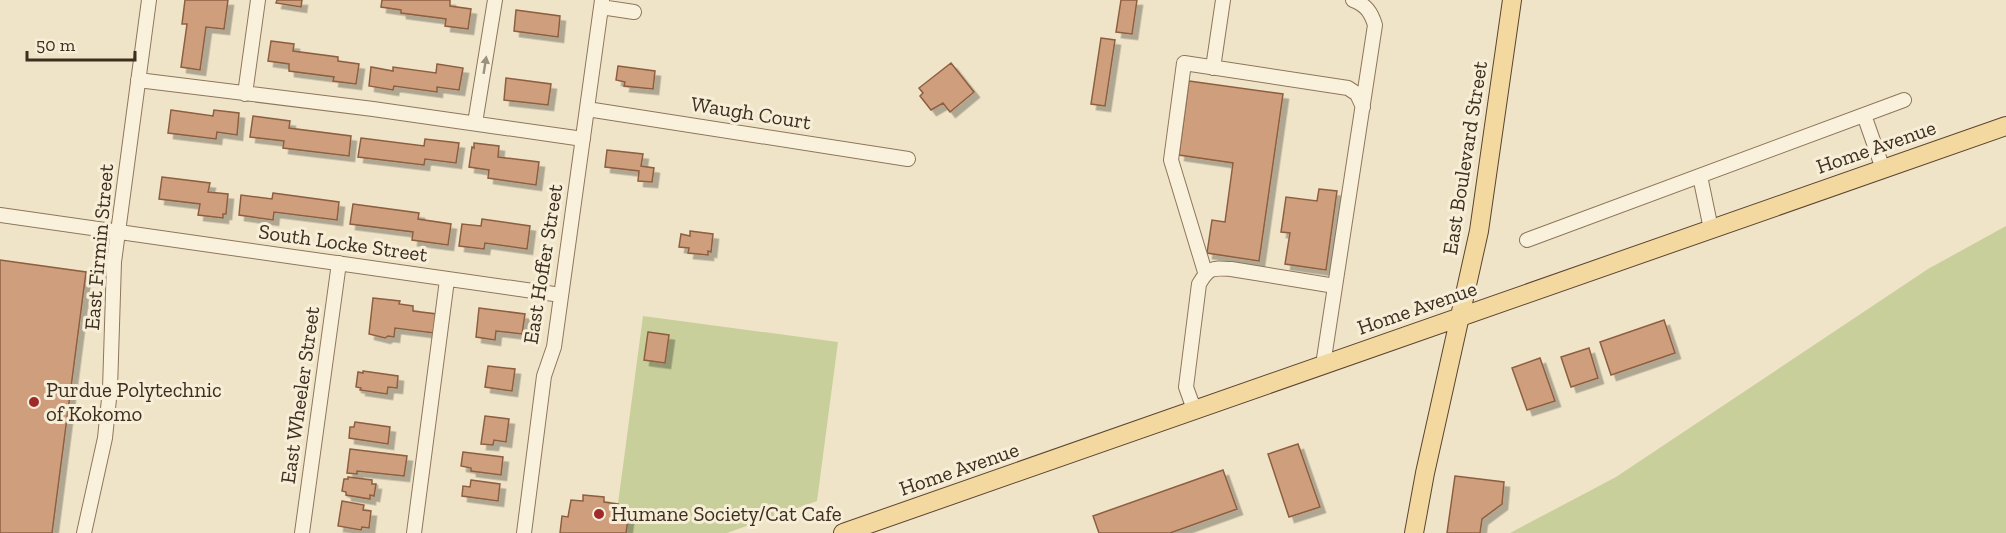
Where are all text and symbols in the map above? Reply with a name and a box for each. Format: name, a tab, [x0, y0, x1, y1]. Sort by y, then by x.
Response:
scale bar	[27, 24, 135, 62]
text: 50 m	[36, 34, 76, 56]
one-way arrow	[480, 56, 489, 75]
street label: East Boulevard Street	[1437, 59, 1492, 257]
street label: Waugh Court	[689, 91, 813, 134]
street label: Home Avenue	[1813, 114, 1939, 179]
street label: East Firmin Street	[79, 163, 118, 331]
street label: East Hoffer Street	[518, 182, 568, 346]
street label: South Locke Street	[257, 218, 429, 267]
street label: Home Avenue	[1354, 275, 1480, 340]
street label: East Wheeler Street	[275, 305, 324, 485]
place label: Purdue Polytechnic of Kokomo	[46, 377, 222, 426]
marker: Purdue Polytechnic of Kokomo	[27, 395, 41, 409]
street label: Home Avenue	[896, 436, 1022, 501]
place label: Humane Society/Cat Cafe	[611, 501, 842, 526]
marker: Humane Society/Cat Cafe	[592, 507, 606, 521]

